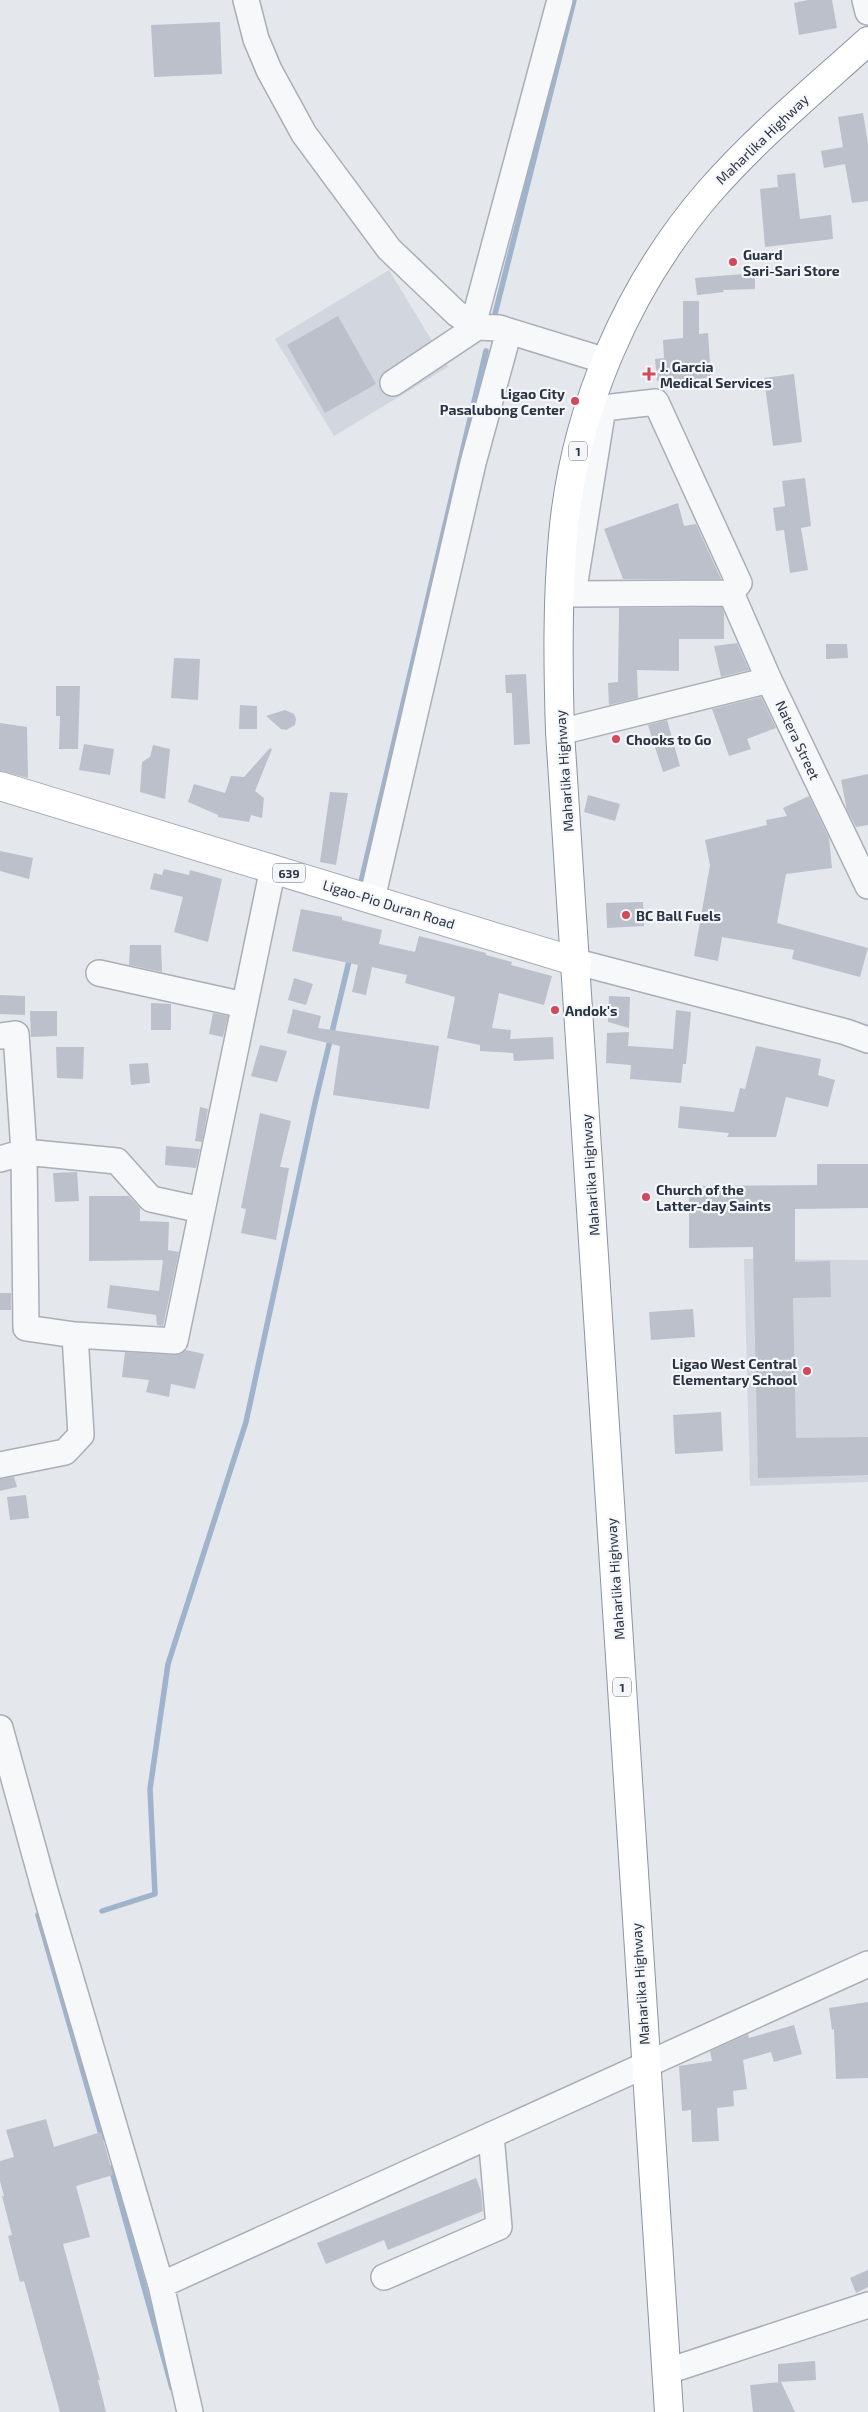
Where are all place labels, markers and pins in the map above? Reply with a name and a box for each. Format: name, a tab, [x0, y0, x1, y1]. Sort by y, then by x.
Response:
place label: Guard Sari-Sari Store	[743, 246, 840, 279]
marker: Guard Sari-Sari Store	[727, 256, 739, 268]
place label: J. Garcia Medical Services	[660, 358, 772, 391]
marker: J. Garcia Medical Services	[642, 367, 656, 381]
place label: Ligao City Pasalubong Center	[440, 385, 565, 418]
marker: Ligao City Pasalubong Center	[569, 395, 581, 407]
place label: Chooks to Go	[626, 731, 712, 748]
marker: Chooks to Go	[610, 733, 622, 745]
place label: BC Ball Fuels	[636, 907, 721, 924]
marker: BC Ball Fuels	[620, 909, 632, 921]
place label: Andok's	[565, 1002, 617, 1019]
marker: Andok's	[549, 1004, 561, 1016]
place label: Church of the Latter-day Saints	[656, 1181, 771, 1214]
marker: Church of the Latter-day Saints	[640, 1191, 652, 1203]
place label: Ligao West Central Elementary School	[672, 1355, 797, 1388]
marker: Ligao West Central Elementary School	[801, 1365, 813, 1377]

